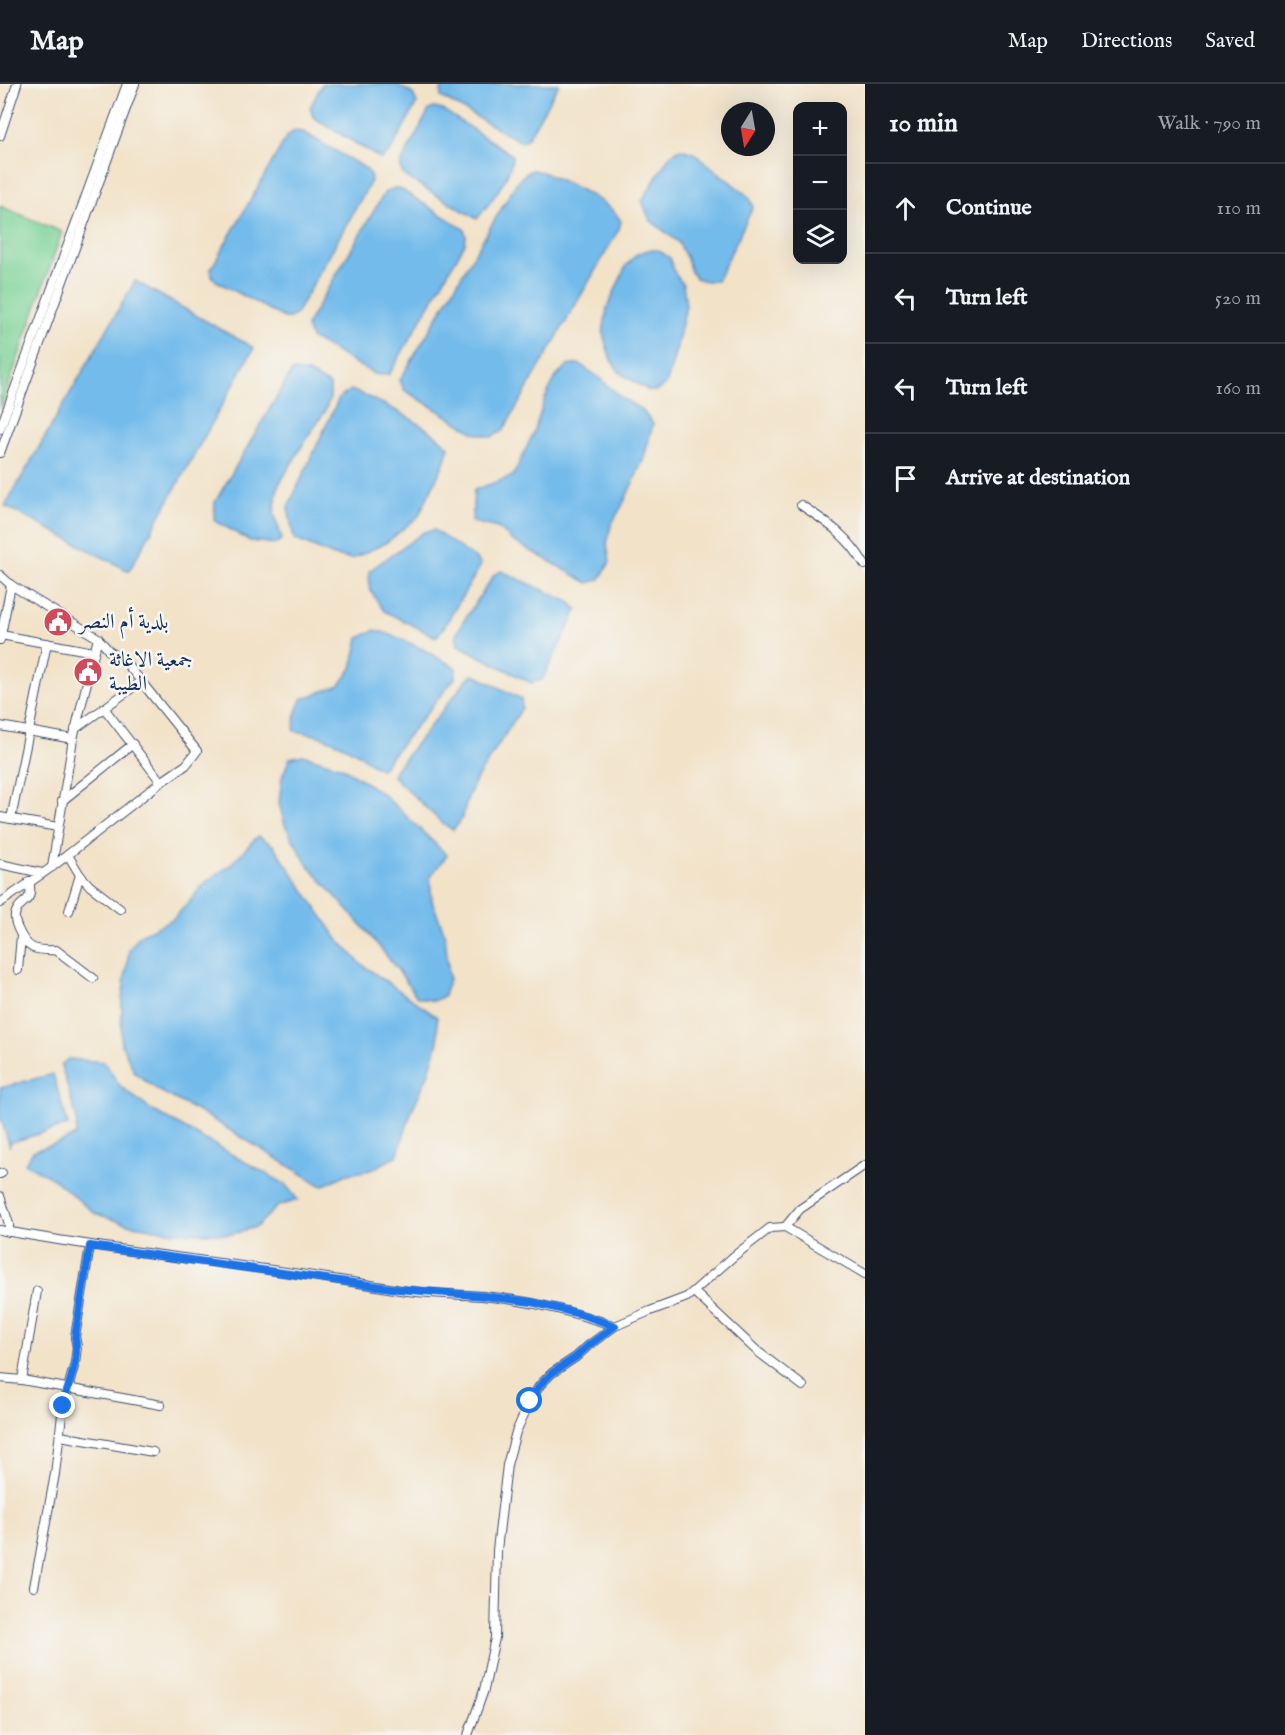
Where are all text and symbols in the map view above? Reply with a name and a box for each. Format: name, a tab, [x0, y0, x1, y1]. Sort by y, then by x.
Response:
text: Map	[30, 24, 84, 59]
text: Map	[1008, 28, 1048, 55]
text: Directions	[1081, 28, 1172, 55]
text: Saved	[1205, 28, 1255, 55]
north arrow	[721, 102, 775, 156]
map controls	[793, 102, 847, 264]
button: +	[793, 102, 847, 156]
text: 10 min	[889, 107, 958, 140]
text: Walk · 790 m	[1157, 111, 1261, 136]
button: −	[793, 156, 847, 210]
icon: ahead	[889, 192, 922, 225]
text: Continue	[946, 194, 1032, 222]
text: 110 m	[1217, 196, 1261, 221]
button: layers	[793, 210, 847, 264]
icon: left	[889, 282, 922, 315]
text: Turn left	[946, 284, 1028, 312]
text: 520 m	[1215, 286, 1261, 311]
icon: left	[889, 372, 922, 405]
text: Turn left	[946, 374, 1028, 402]
text: 160 m	[1215, 376, 1261, 401]
icon: arrive	[889, 462, 922, 495]
text: Arrive at destination	[946, 464, 1130, 492]
public building icon: بلدية أم النصر	[42, 606, 74, 638]
place label: بلدية أم النصر	[77, 606, 168, 639]
place label: جمعية الاغاثة الطيبة	[109, 647, 193, 698]
public building icon: جمعية الاغاثة الطيبة	[72, 656, 104, 688]
route start	[516, 1387, 542, 1413]
route end	[49, 1392, 75, 1418]

